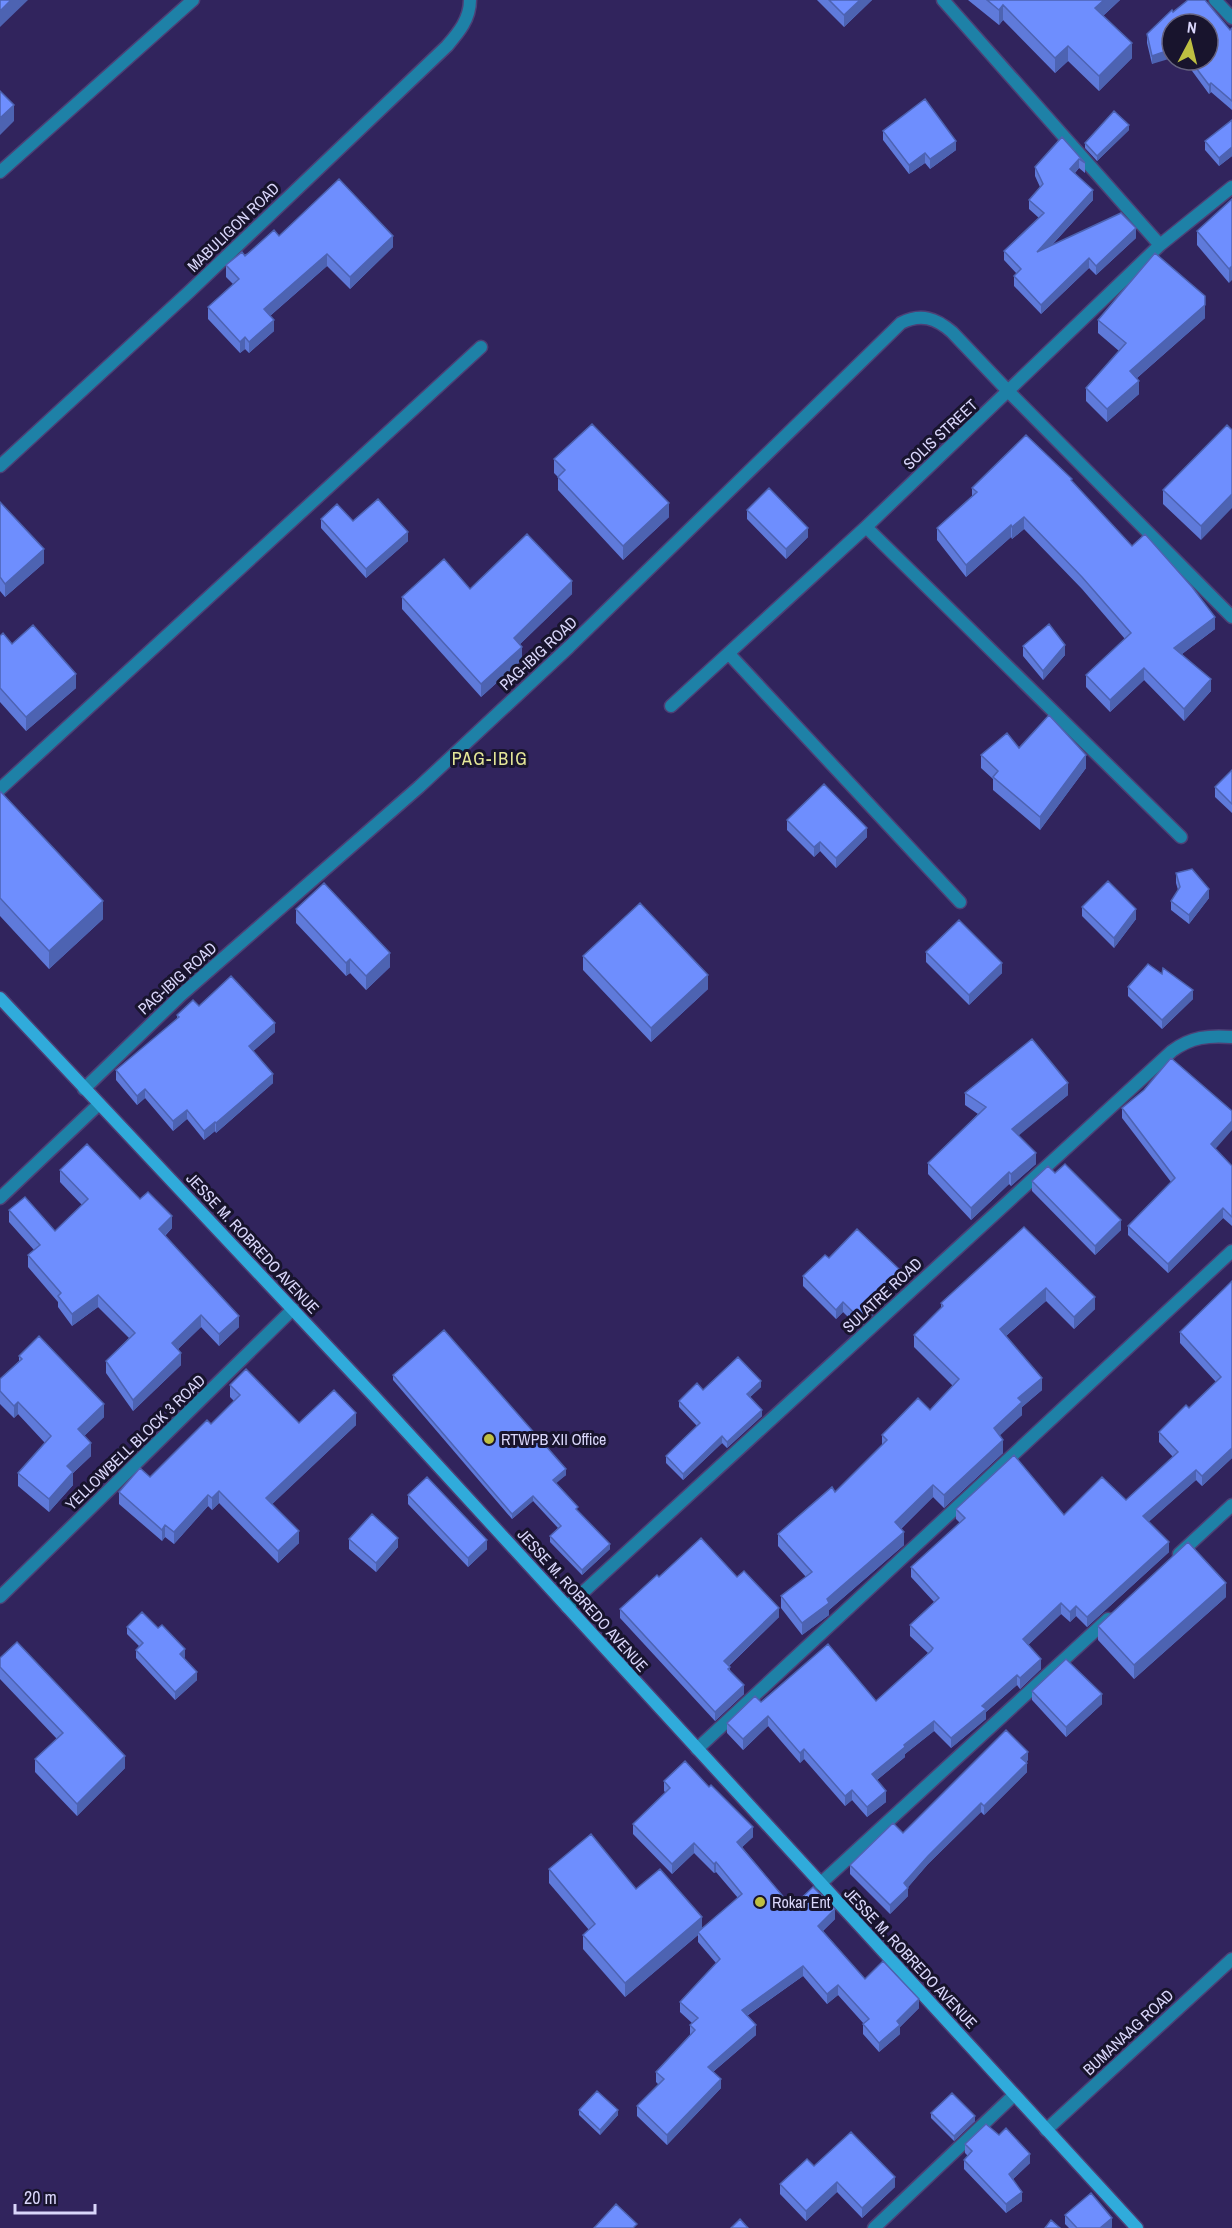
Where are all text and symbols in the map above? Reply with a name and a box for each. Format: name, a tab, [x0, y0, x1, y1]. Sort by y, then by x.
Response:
north arrow	[1160, 12, 1220, 72]
text: N	[1186, 16, 1198, 39]
street label: MABULIGON ROAD	[182, 177, 284, 277]
street label: SOLIS STREET	[898, 394, 982, 474]
street label: PAG-IBIG ROAD	[494, 611, 582, 695]
district label: PAG-IBIG	[452, 746, 528, 771]
street label: PAG-IBIG ROAD	[133, 937, 221, 1019]
street label: JESSE M. ROBREDO AVENUE	[182, 1168, 324, 1318]
street label: SULATRE ROAD	[838, 1252, 926, 1338]
street label: YELLOWBELL BLOCK 3 ROAD	[60, 1369, 210, 1515]
place label: RTWPB XII Office	[501, 1428, 606, 1450]
marker: RTWPB XII Office	[482, 1432, 496, 1446]
street label: JESSE M. ROBREDO AVENUE	[513, 1524, 653, 1676]
street label: JESSE M. ROBREDO AVENUE	[840, 1883, 982, 2033]
place label: Rokar Ent	[772, 1891, 831, 1913]
marker: Rokar Ent	[753, 1895, 767, 1909]
street label: BUMANAAG ROAD	[1078, 1984, 1178, 2080]
scale bar	[15, 2177, 94, 2215]
text: 20 m	[24, 2185, 57, 2210]

